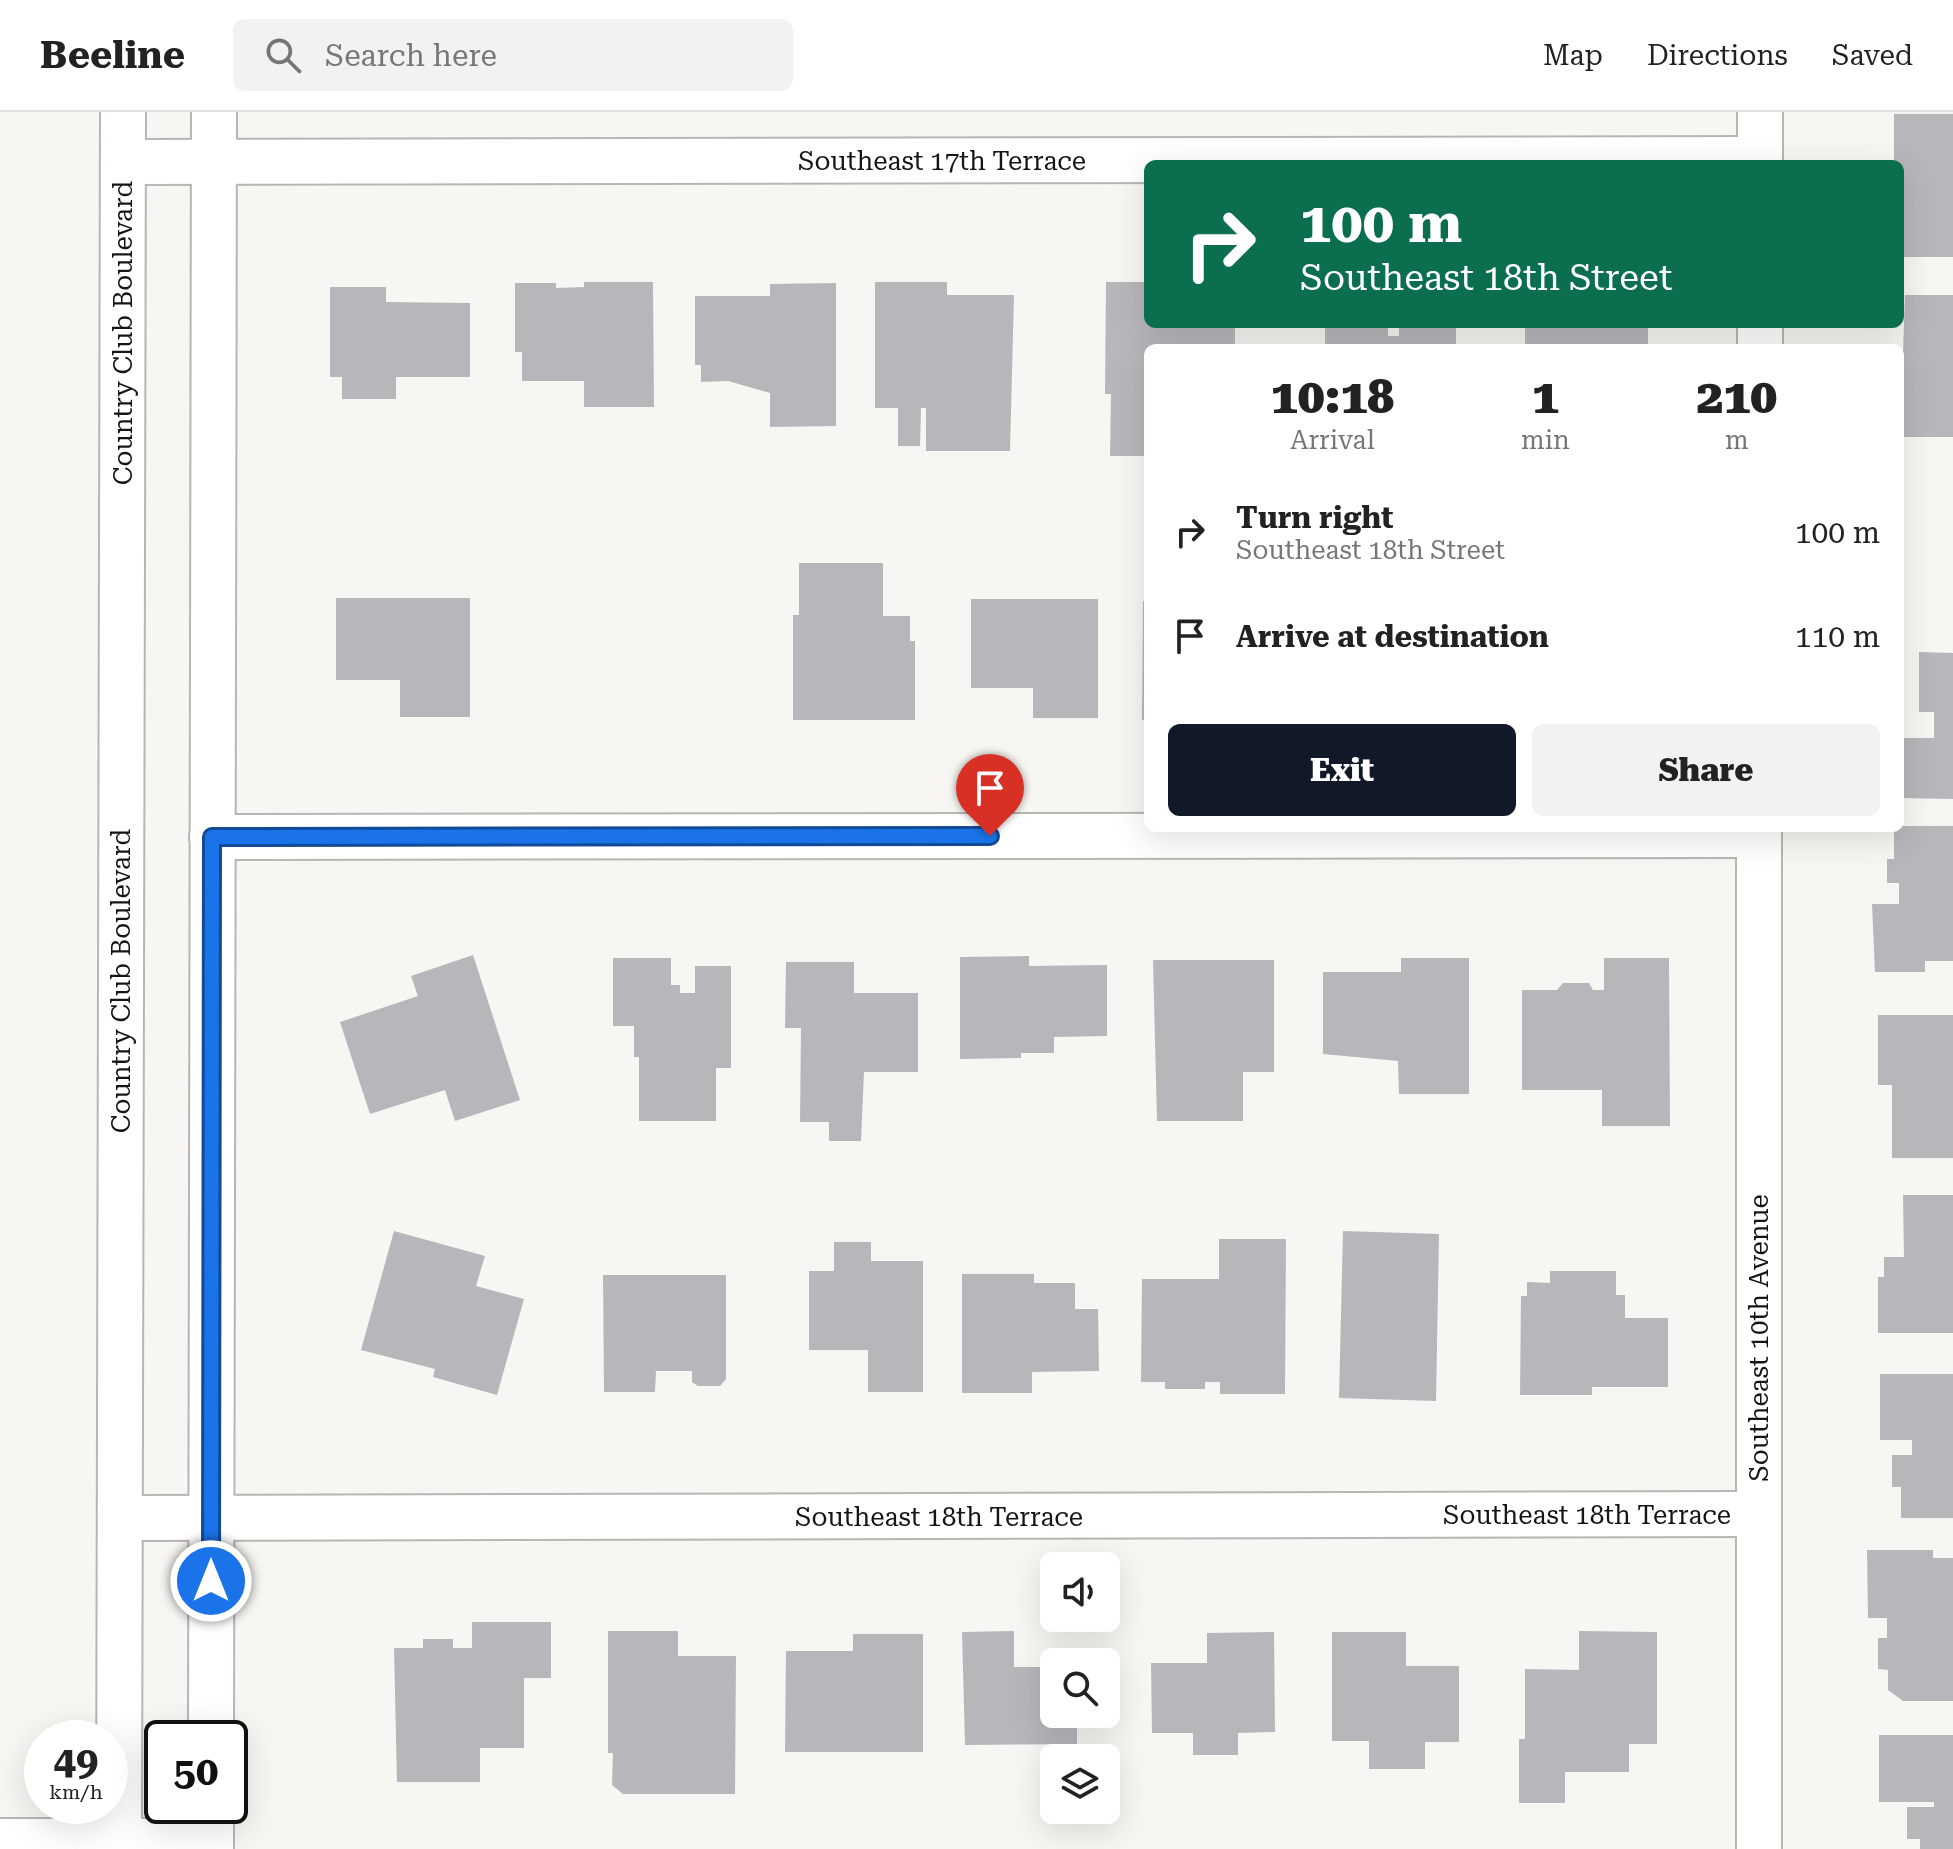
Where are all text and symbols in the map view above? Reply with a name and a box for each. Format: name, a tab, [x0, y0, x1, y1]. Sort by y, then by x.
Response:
search box	[233, 19, 793, 91]
text: Beeline	[40, 33, 185, 77]
icon: search	[261, 33, 305, 77]
text: Search here	[325, 38, 497, 73]
text: Map	[1543, 39, 1603, 72]
text: Directions	[1647, 39, 1788, 72]
text: Saved	[1832, 39, 1913, 72]
street label: Southeast 17th Terrace	[798, 146, 1086, 176]
street label: Country Club Boulevard	[108, 181, 138, 485]
text: 100 m	[1300, 190, 1462, 256]
icon: right	[1168, 192, 1272, 296]
text: Southeast 18th Street	[1300, 257, 1672, 299]
text: 10:18	[1271, 369, 1394, 425]
text: 1	[1532, 369, 1559, 425]
text: 210	[1697, 369, 1777, 425]
text: Arrival	[1290, 425, 1375, 455]
text: min	[1521, 425, 1570, 455]
text: m	[1725, 425, 1749, 455]
text: Turn right	[1236, 500, 1393, 535]
icon: right	[1168, 510, 1212, 554]
text: 100 m	[1795, 515, 1880, 550]
text: Southeast 18th Street	[1236, 535, 1505, 565]
icon: arrive	[1168, 614, 1212, 658]
text: Arrive at destination	[1236, 619, 1549, 654]
text: 110 m	[1795, 619, 1880, 654]
button: Exit	[1168, 724, 1516, 816]
button: Share	[1532, 724, 1880, 816]
pin	[956, 754, 1024, 836]
icon: arrive	[968, 766, 1012, 810]
street label: Country Club Boulevard	[106, 829, 136, 1133]
street label: Southeast 10th Avenue	[1744, 1194, 1774, 1482]
street label: Southeast 18th Terrace	[1443, 1500, 1731, 1530]
street label: Southeast 18th Terrace	[795, 1502, 1083, 1532]
position arrow	[169, 1539, 253, 1623]
map controls	[1040, 1552, 1120, 1824]
button: sound	[1040, 1552, 1120, 1632]
button: search	[1040, 1648, 1120, 1728]
speed limit sign: 50	[144, 1720, 248, 1824]
text: 49	[54, 1738, 98, 1785]
button: layers	[1040, 1744, 1120, 1824]
text: km/h	[49, 1780, 103, 1804]

